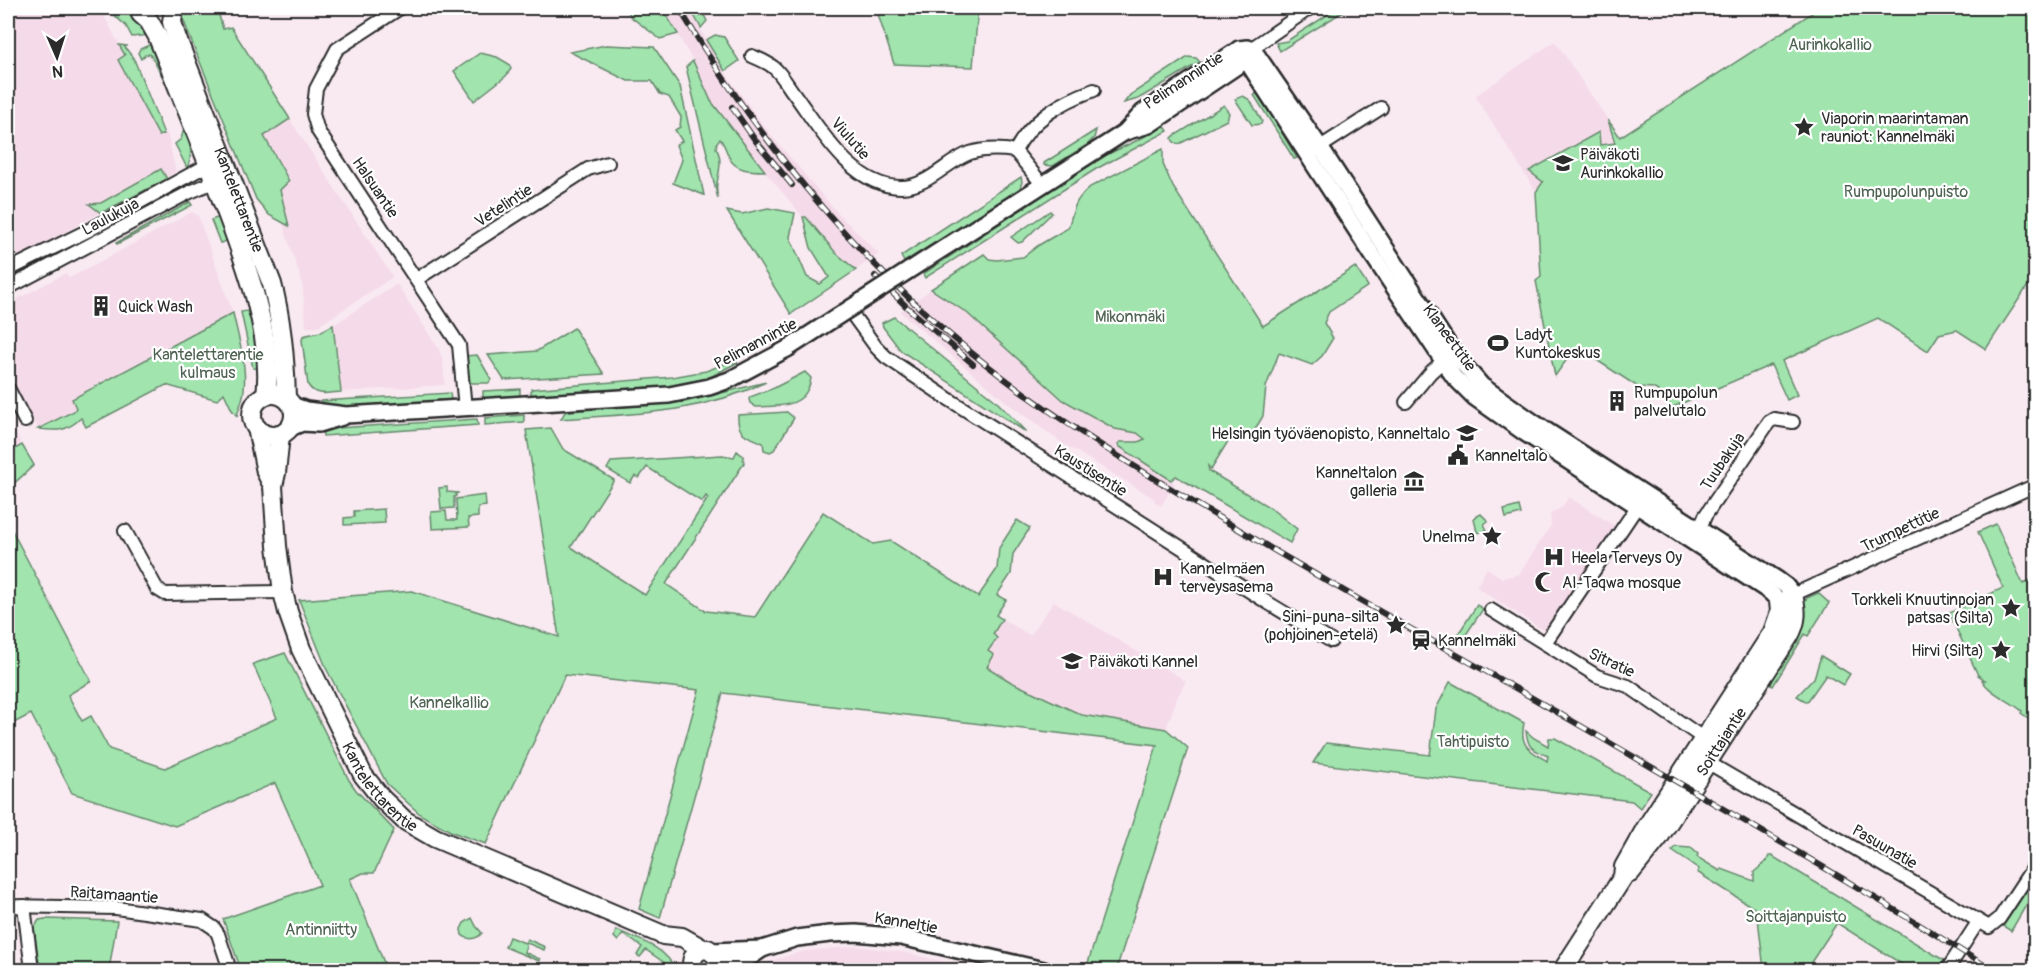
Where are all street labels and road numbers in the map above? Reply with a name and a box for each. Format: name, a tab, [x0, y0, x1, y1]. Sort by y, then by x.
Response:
street label: Pelimannintie	[1140, 48, 1227, 114]
street label: Viulutie	[826, 113, 874, 164]
street label: Kantelettarentie	[209, 144, 268, 255]
street label: Halsuantie	[348, 153, 403, 222]
street label: Vetelintie	[471, 180, 536, 232]
street label: Laulukuja	[78, 194, 142, 240]
street label: Klaneettitie	[1418, 300, 1480, 375]
street label: Pelimannintie	[711, 314, 800, 374]
street label: Tuubakuja	[1696, 429, 1749, 494]
street label: Kaustisentie	[1050, 441, 1131, 501]
street label: Trumpettitie	[1858, 503, 1943, 557]
street label: Sitratie	[1585, 644, 1638, 682]
street label: Soittajantie	[1692, 704, 1751, 780]
street label: Kantelettarentie	[337, 739, 421, 837]
street label: Pasuunatie	[1848, 820, 1921, 874]
street label: Raitamaantie	[69, 882, 159, 908]
street label: Kanneltie	[873, 908, 939, 938]

